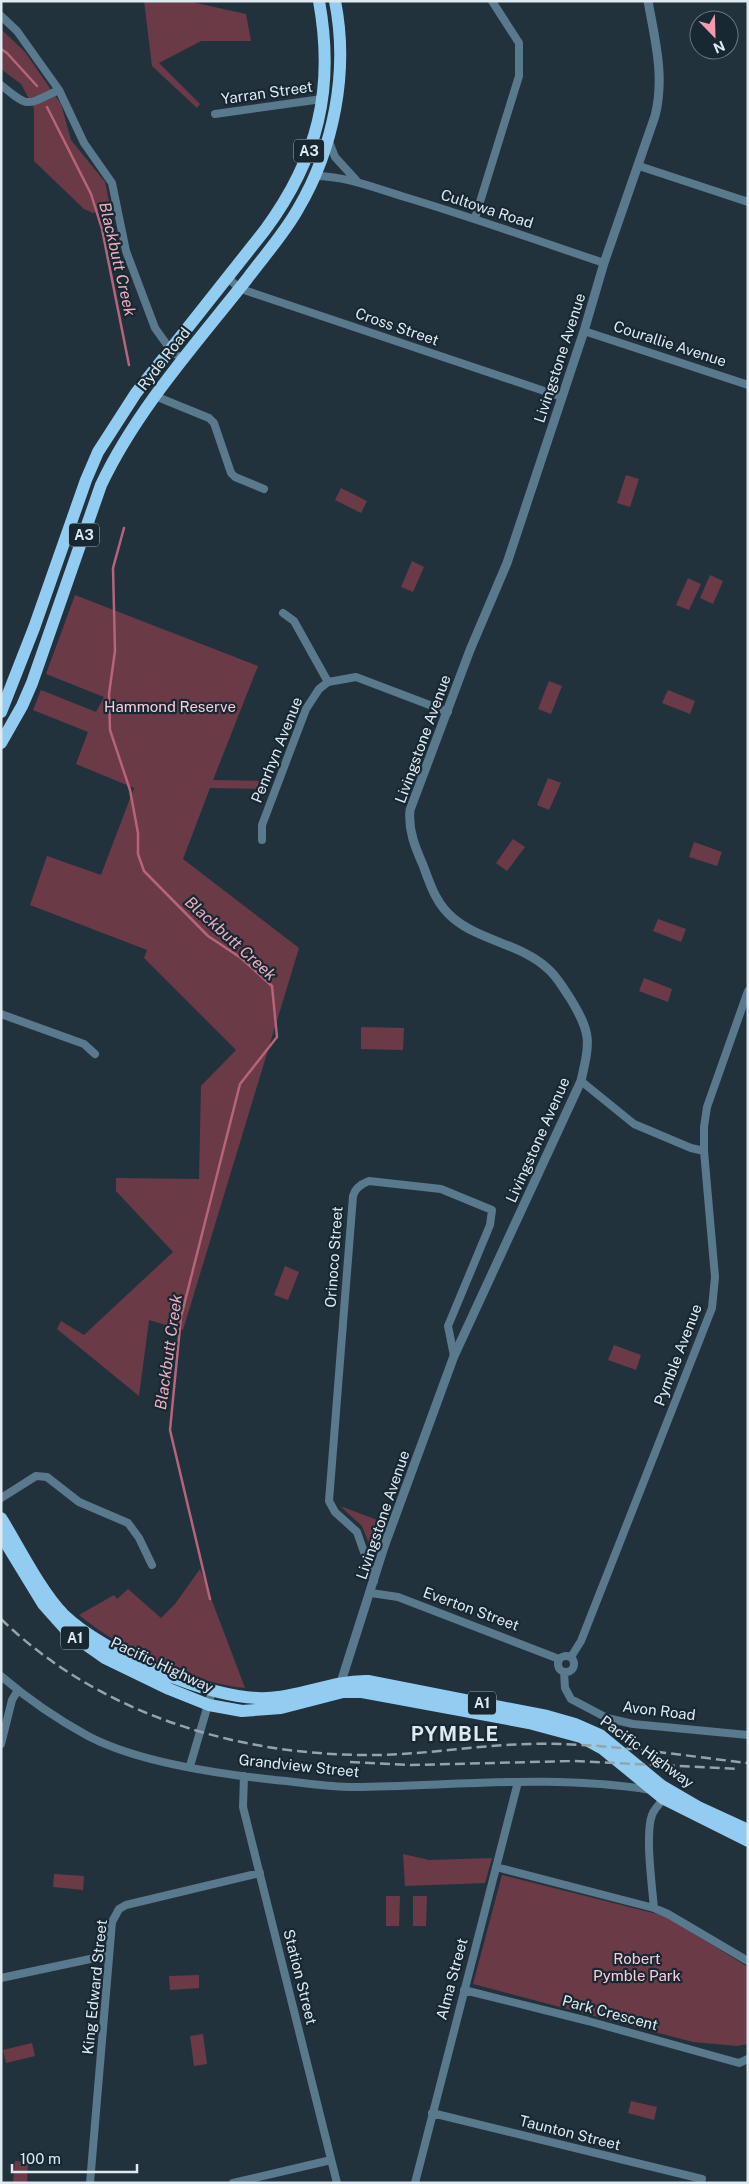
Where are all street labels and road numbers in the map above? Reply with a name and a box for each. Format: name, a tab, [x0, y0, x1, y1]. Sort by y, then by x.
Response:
street label: Yarran Street	[220, 78, 314, 107]
road number: A3	[294, 140, 324, 162]
street label: Cultowa Road	[439, 186, 535, 231]
street label: Livingstone Avenue	[531, 291, 589, 425]
street label: Cross Street	[353, 304, 441, 349]
street label: Courallie Avenue	[612, 317, 729, 370]
street label: Ryde Road	[134, 324, 193, 393]
road number: A3	[69, 524, 99, 546]
street label: Livingstone Avenue	[391, 672, 454, 805]
street label: Penrhyn Avenue	[248, 694, 306, 805]
street label: Livingstone Avenue	[502, 1075, 573, 1205]
street label: Orinoco Street	[321, 1206, 346, 1308]
street label: Pymble Avenue	[650, 1302, 705, 1408]
street label: Livingstone Avenue	[352, 1448, 413, 1582]
street label: Everton Street	[421, 1583, 522, 1634]
road number: A1	[61, 1626, 89, 1650]
street label: Pacific Highway	[108, 1633, 216, 1696]
road number: A1	[468, 1692, 496, 1715]
street label: Avon Road	[622, 1698, 697, 1723]
street label: Pacific Highway	[597, 1712, 697, 1791]
street label: Grandview Street	[238, 1751, 360, 1780]
street label: King Edward Street	[79, 1918, 110, 2055]
street label: Station Street	[280, 1927, 321, 2026]
street label: Alma Street	[432, 1936, 471, 2022]
street label: Park Crescent	[560, 1992, 660, 2034]
street label: Taunton Street	[518, 2112, 623, 2153]

